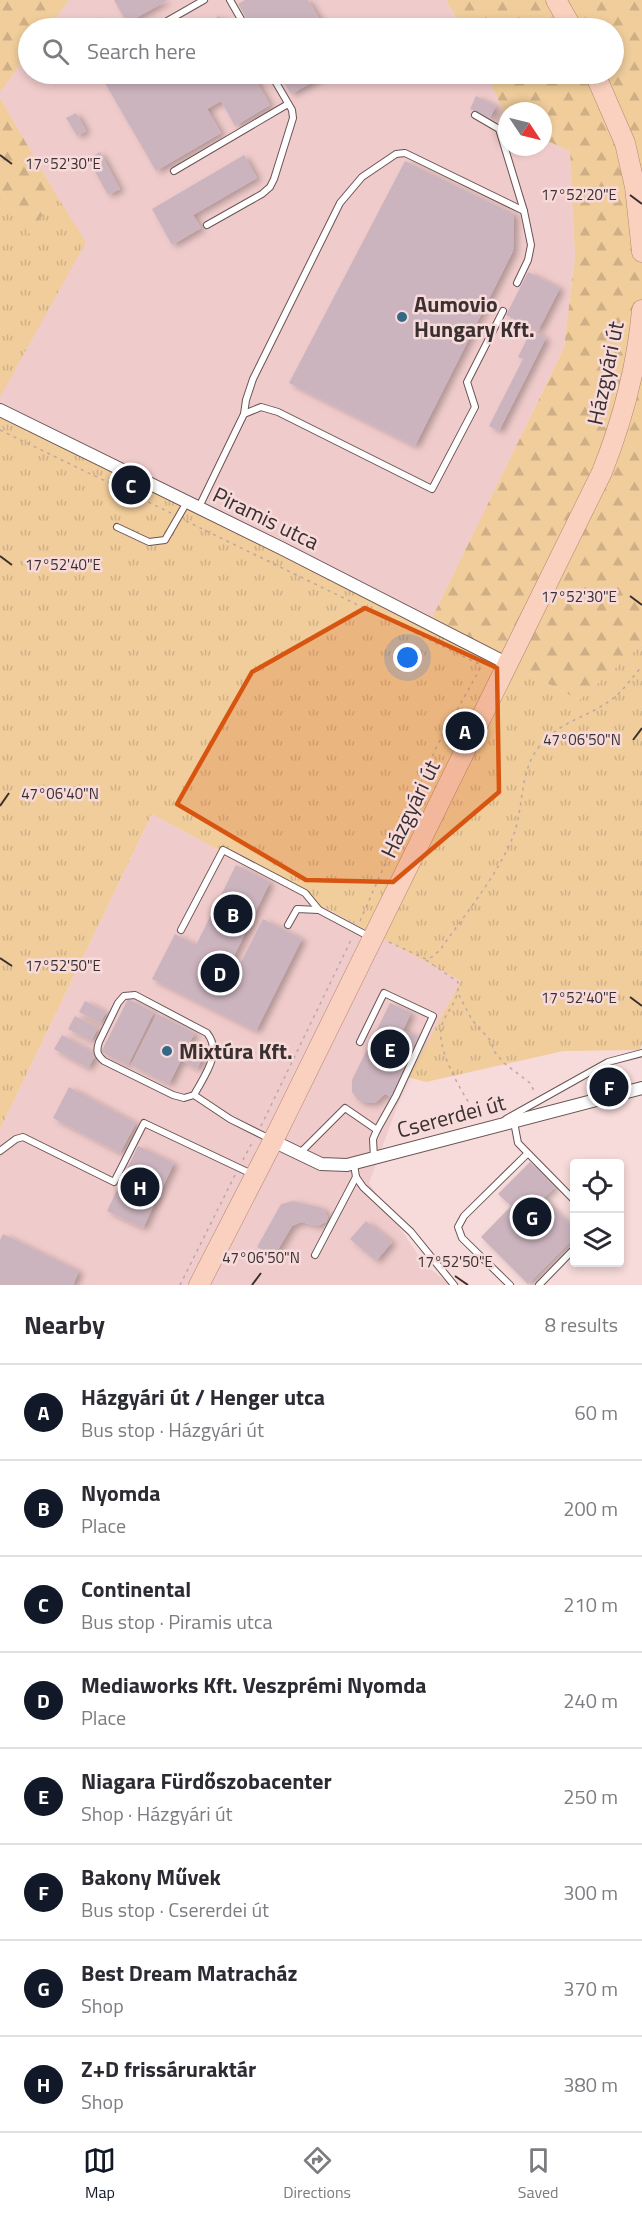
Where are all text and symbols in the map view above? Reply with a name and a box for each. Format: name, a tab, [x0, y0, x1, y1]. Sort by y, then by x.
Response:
search box	[18, 18, 624, 84]
text: Search here	[87, 34, 196, 68]
icon: search	[39, 35, 72, 68]
north arrow	[498, 102, 552, 156]
text: 17°52'30"E	[25, 152, 101, 175]
text: 17°52'20"E	[541, 183, 617, 206]
place label: Aumovio Hungary Kft.	[414, 287, 535, 346]
marker: Aumovio Hungary Kft.	[395, 310, 409, 324]
street label: Házgyári út	[577, 318, 633, 428]
pin: C	[112, 462, 150, 508]
street label: Piramis utca	[207, 478, 325, 558]
text: 17°52'40"E	[25, 553, 101, 576]
text: 17°52'30"E	[541, 585, 617, 608]
your location	[393, 643, 422, 672]
pin: A	[446, 708, 484, 754]
text: 47°06'50"N	[543, 728, 621, 751]
street label: Házgyári út	[372, 754, 448, 864]
text: 47°06'40"N	[21, 782, 99, 805]
pin: B	[214, 892, 252, 936]
pin: D	[200, 950, 240, 996]
text: 17°52'50"E	[25, 954, 101, 977]
text: 17°52'40"E	[541, 986, 617, 1009]
pin: E	[370, 1026, 410, 1072]
place label: Mixtúra Kft.	[179, 1034, 293, 1068]
marker: Mixtúra Kft.	[160, 1044, 174, 1058]
pin: F	[590, 1064, 628, 1110]
street label: Csererdei út	[393, 1085, 509, 1147]
map controls	[570, 1159, 624, 1267]
button: locate	[570, 1159, 624, 1213]
pin: H	[120, 1164, 160, 1210]
pin: G	[512, 1194, 552, 1240]
button: layers	[570, 1213, 624, 1267]
text: 47°06'50"N	[222, 1246, 300, 1269]
text: 17°52'50"E	[417, 1250, 493, 1273]
text: Nearby	[24, 1305, 105, 1344]
text: 8 results	[545, 1309, 618, 1340]
text: Házgyári út / Henger utca	[81, 1380, 325, 1414]
text: A	[37, 1397, 50, 1428]
text: 60 m	[574, 1397, 618, 1428]
text: Bus stop · Házgyári út	[81, 1414, 264, 1445]
text: Nyomda	[81, 1476, 161, 1510]
text: B	[37, 1493, 50, 1524]
text: 200 m	[563, 1493, 618, 1524]
text: Place	[81, 1510, 126, 1541]
text: Continental	[81, 1572, 191, 1606]
text: C	[38, 1589, 49, 1620]
text: 210 m	[563, 1589, 618, 1620]
text: Bus stop · Piramis utca	[81, 1606, 273, 1637]
text: Mediaworks Kft. Veszprémi Nyomda	[81, 1668, 427, 1702]
text: D	[37, 1685, 50, 1716]
text: 240 m	[563, 1685, 618, 1716]
text: Place	[81, 1702, 126, 1733]
text: Niagara Fürdőszobacenter	[81, 1764, 332, 1798]
text: E	[38, 1781, 49, 1812]
text: 250 m	[563, 1781, 618, 1812]
text: Shop · Házgyári út	[81, 1798, 233, 1829]
text: Bakony Művek	[81, 1860, 221, 1894]
text: F	[38, 1877, 49, 1908]
text: 300 m	[563, 1877, 618, 1908]
text: Bus stop · Csererdei út	[81, 1894, 269, 1925]
text: Best Dream Matracház	[81, 1956, 298, 1990]
text: G	[37, 1973, 50, 2004]
text: 370 m	[563, 1973, 618, 2004]
text: Shop	[81, 1990, 124, 2021]
text: Z+D frissáruraktár	[81, 2052, 256, 2086]
text: H	[37, 2069, 50, 2100]
text: 380 m	[563, 2069, 618, 2100]
text: Shop	[81, 2086, 124, 2117]
tab: Map	[83, 2144, 116, 2204]
tab: Directions	[283, 2144, 351, 2204]
tab: Saved	[518, 2144, 559, 2204]

